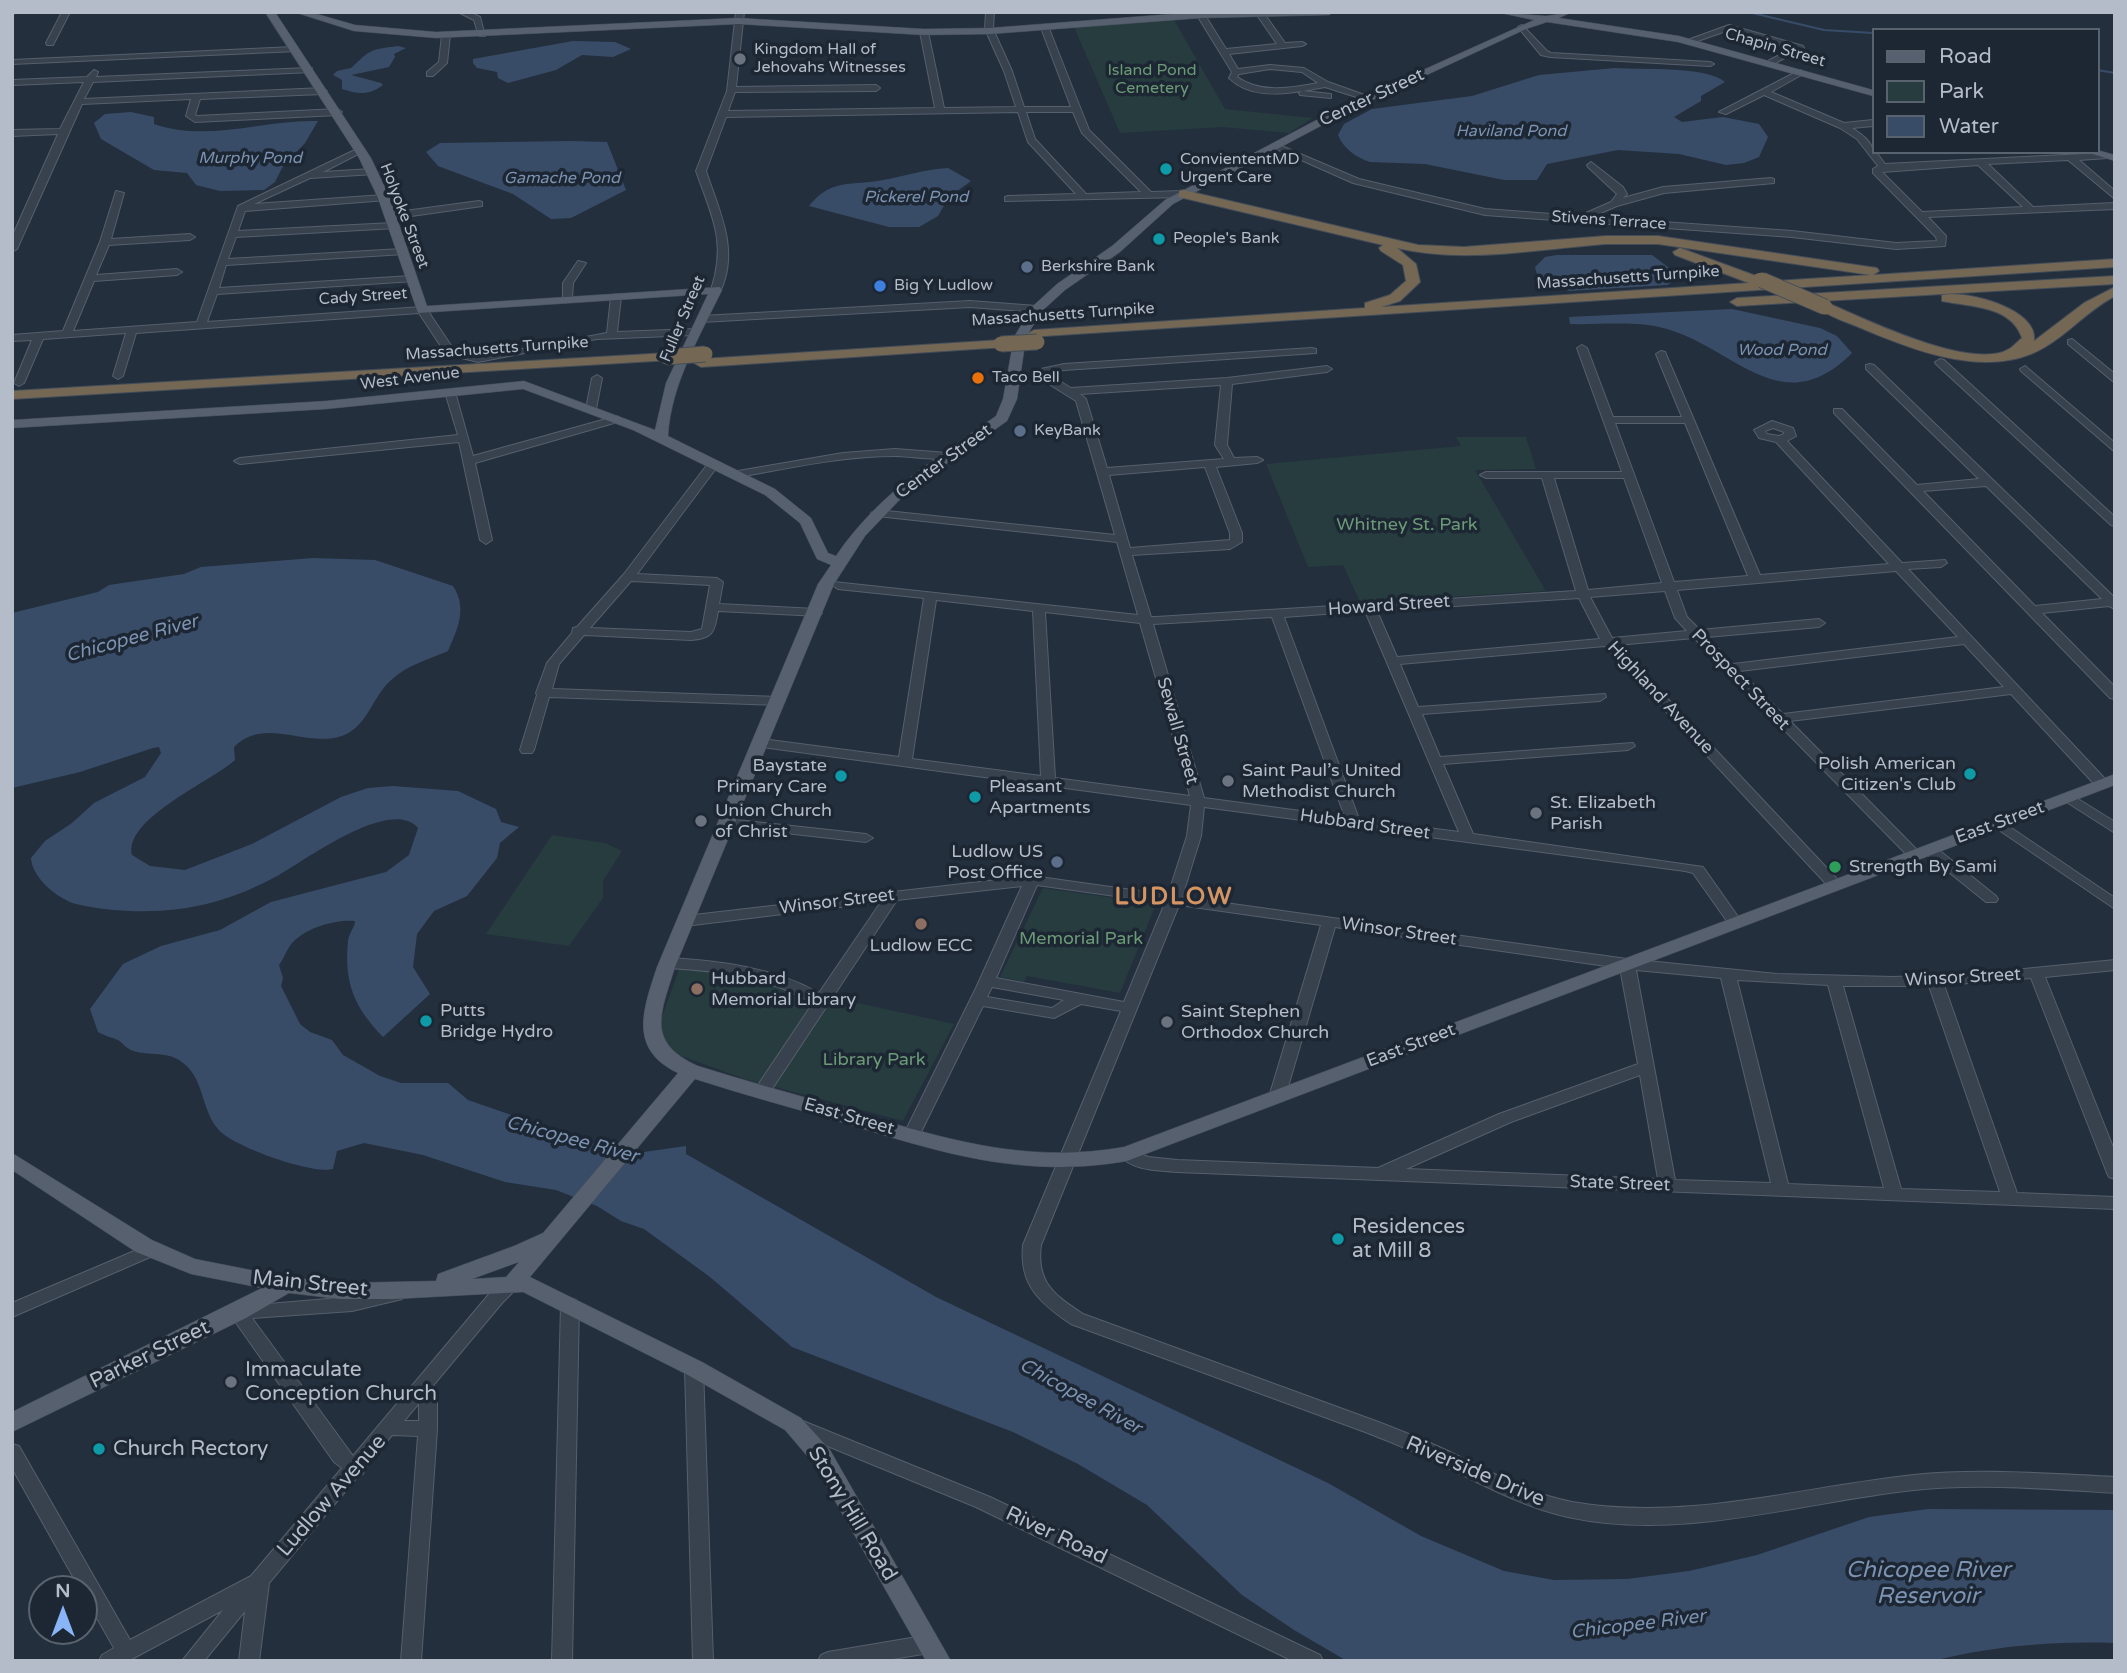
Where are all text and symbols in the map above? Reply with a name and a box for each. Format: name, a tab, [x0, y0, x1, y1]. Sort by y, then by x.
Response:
street label: Chapin Street	[1723, 24, 1827, 72]
legend	[1871, 28, 2099, 154]
place label: Kingdom Hall of Jehovahs Witnesses	[754, 40, 906, 78]
text: Road	[1939, 44, 1992, 69]
marker: Kingdom Hall of Jehovahs Witnesses	[732, 51, 748, 67]
park label: Island Pond Cemetery	[1107, 61, 1197, 99]
street label: Center Street	[1316, 64, 1428, 132]
text: Park	[1939, 79, 1984, 104]
text: Water	[1939, 114, 1999, 139]
water label: Haviland Pond	[1456, 122, 1566, 142]
water label: Murphy Pond	[198, 149, 302, 169]
place label: ConviententMD Urgent Care	[1180, 150, 1299, 188]
street label: Holyoke Street	[375, 161, 433, 271]
marker: ConviententMD Urgent Care	[1158, 161, 1174, 177]
water label: Gamache Pond	[504, 169, 620, 189]
water label: Pickerel Pond	[864, 188, 968, 208]
street label: Stivens Terrace	[1551, 207, 1667, 235]
place label: People's Bank	[1173, 229, 1279, 249]
marker: People's Bank	[1151, 231, 1167, 247]
place label: Berkshire Bank	[1041, 257, 1155, 277]
marker: Berkshire Bank	[1019, 259, 1035, 275]
street label: Massachusetts Turnpike	[1536, 262, 1720, 294]
street label: Fuller Street	[656, 273, 710, 365]
place label: Big Y Ludlow	[894, 276, 993, 296]
marker: Big Y Ludlow	[872, 278, 888, 294]
street label: Cady Street	[318, 284, 408, 310]
street label: Massachusetts Turnpike	[971, 299, 1155, 331]
street label: Massachusetts Turnpike	[405, 333, 589, 365]
water label: Wood Pond	[1737, 341, 1827, 361]
street label: West Avenue	[359, 363, 461, 395]
place label: Taco Bell	[992, 368, 1060, 388]
marker: Taco Bell	[970, 370, 986, 386]
street label: Center Street	[892, 420, 996, 504]
place label: KeyBank	[1034, 421, 1101, 441]
marker: KeyBank	[1012, 423, 1028, 439]
park label: Whitney St. Park	[1336, 514, 1478, 536]
street label: Howard Street	[1327, 591, 1451, 621]
water label: Chicopee River	[63, 610, 201, 668]
street label: Prospect Street	[1686, 625, 1794, 735]
street label: Highland Avenue	[1602, 637, 1718, 759]
street label: Sewall Street	[1151, 675, 1203, 787]
place label: Polish American Citizen's Club	[1818, 753, 1956, 796]
place label: Baystate Primary Care	[716, 755, 827, 798]
place label: Saint Paul’s United Methodist Church	[1242, 760, 1401, 802]
marker: Polish American Citizen's Club	[1962, 766, 1978, 782]
marker: Baystate Primary Care	[833, 768, 849, 784]
marker: Saint Paul’s United Methodist Church	[1220, 773, 1236, 789]
place label: Pleasant Apartments	[989, 776, 1091, 818]
marker: Pleasant Apartments	[967, 789, 983, 805]
place label: St. Elizabeth Parish	[1550, 792, 1656, 834]
street label: East Street	[1953, 797, 2047, 849]
place label: Union Church of Christ	[715, 800, 832, 842]
street label: Hubbard Street	[1299, 805, 1431, 845]
marker: St. Elizabeth Parish	[1528, 805, 1544, 821]
marker: Union Church of Christ	[693, 813, 709, 829]
place label: Ludlow US Post Office	[947, 841, 1043, 884]
marker: Ludlow US Post Office	[1049, 854, 1065, 870]
place label: Strength By Sami	[1849, 856, 1997, 878]
marker: Strength By Sami	[1827, 859, 1843, 875]
street label: Winsor Street	[778, 884, 896, 920]
district label: LUDLOW	[1115, 884, 1233, 912]
street label: Winsor Street	[1340, 913, 1458, 951]
marker: Ludlow ECC	[913, 916, 929, 932]
park label: Memorial Park	[1019, 928, 1143, 950]
place label: Ludlow ECC	[870, 935, 972, 957]
street label: Winsor Street	[1904, 964, 2022, 992]
place label: Hubbard Memorial Library	[711, 968, 856, 1010]
marker: Hubbard Memorial Library	[689, 981, 705, 997]
place label: Putts Bridge Hydro	[440, 1000, 553, 1042]
place label: Saint Stephen Orthodox Church	[1181, 1001, 1329, 1044]
marker: Putts Bridge Hydro	[418, 1013, 434, 1029]
marker: Saint Stephen Orthodox Church	[1159, 1014, 1175, 1030]
street label: East Street	[1364, 1019, 1458, 1073]
park label: Library Park	[823, 1049, 925, 1071]
street label: East Street	[801, 1094, 897, 1140]
water label: Chicopee River	[503, 1111, 641, 1169]
street label: State Street	[1569, 1171, 1671, 1197]
place label: Residences at Mill 8	[1352, 1214, 1465, 1264]
marker: Residences at Mill 8	[1330, 1231, 1346, 1247]
street label: Main Street	[251, 1265, 369, 1303]
street label: Parker Street	[86, 1315, 214, 1395]
water label: Chicopee River	[1015, 1354, 1145, 1440]
place label: Immaculate Conception Church	[245, 1357, 437, 1407]
marker: Immaculate Conception Church	[223, 1374, 239, 1390]
street label: Ludlow Avenue	[272, 1430, 392, 1562]
street label: Riverside Drive	[1402, 1431, 1548, 1513]
place label: Church Rectory	[113, 1436, 268, 1462]
marker: Church Rectory	[91, 1441, 107, 1457]
street label: Stony Hill Road	[802, 1442, 902, 1586]
street label: River Road	[1001, 1501, 1111, 1571]
water label: Chicopee River Reservoir	[1846, 1557, 2010, 1611]
north arrow	[28, 1575, 98, 1645]
text: N	[55, 1580, 71, 1602]
water label: Chicopee River	[1569, 1605, 1707, 1645]

